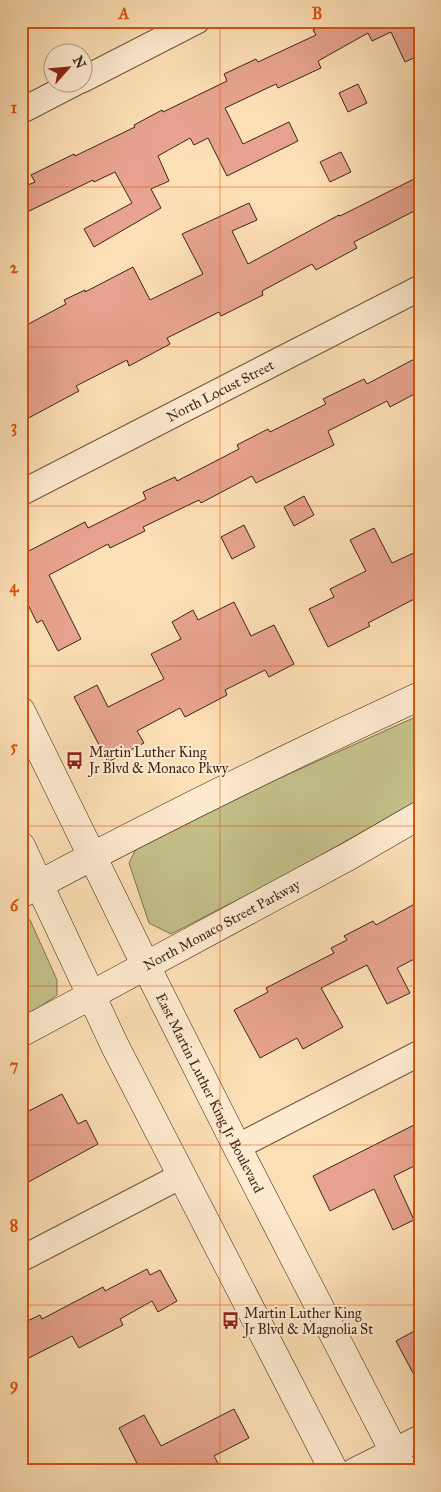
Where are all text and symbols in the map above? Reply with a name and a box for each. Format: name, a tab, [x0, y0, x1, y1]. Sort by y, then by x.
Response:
text: A	[118, 4, 130, 23]
text: B	[312, 4, 322, 23]
north arrow	[42, 42, 92, 92]
text: N	[69, 53, 89, 72]
text: 1	[11, 98, 18, 117]
text: 2	[10, 258, 19, 277]
street label: North Locust Street	[164, 356, 277, 425]
text: 3	[11, 417, 17, 437]
text: 4	[10, 577, 20, 597]
text: 5	[10, 737, 18, 756]
place label: Martin Luther King Jr Blvd & Monaco Pkwy	[87, 744, 229, 778]
bus stop icon: Martin Luther King Jr Blvd & Monaco Pkwy	[65, 750, 85, 770]
street label: North Monaco Street Parkway	[140, 875, 303, 974]
text: 6	[10, 896, 19, 915]
street label: East Martin Luther King Jr Boulevard	[152, 990, 268, 1195]
text: 7	[10, 1056, 19, 1075]
text: 8	[10, 1216, 18, 1235]
place label: Martin Luther King Jr Blvd & Magnolia St	[242, 1305, 373, 1339]
bus stop icon: Martin Luther King Jr Blvd & Magnolia St	[220, 1311, 240, 1331]
text: 9	[10, 1375, 18, 1395]

